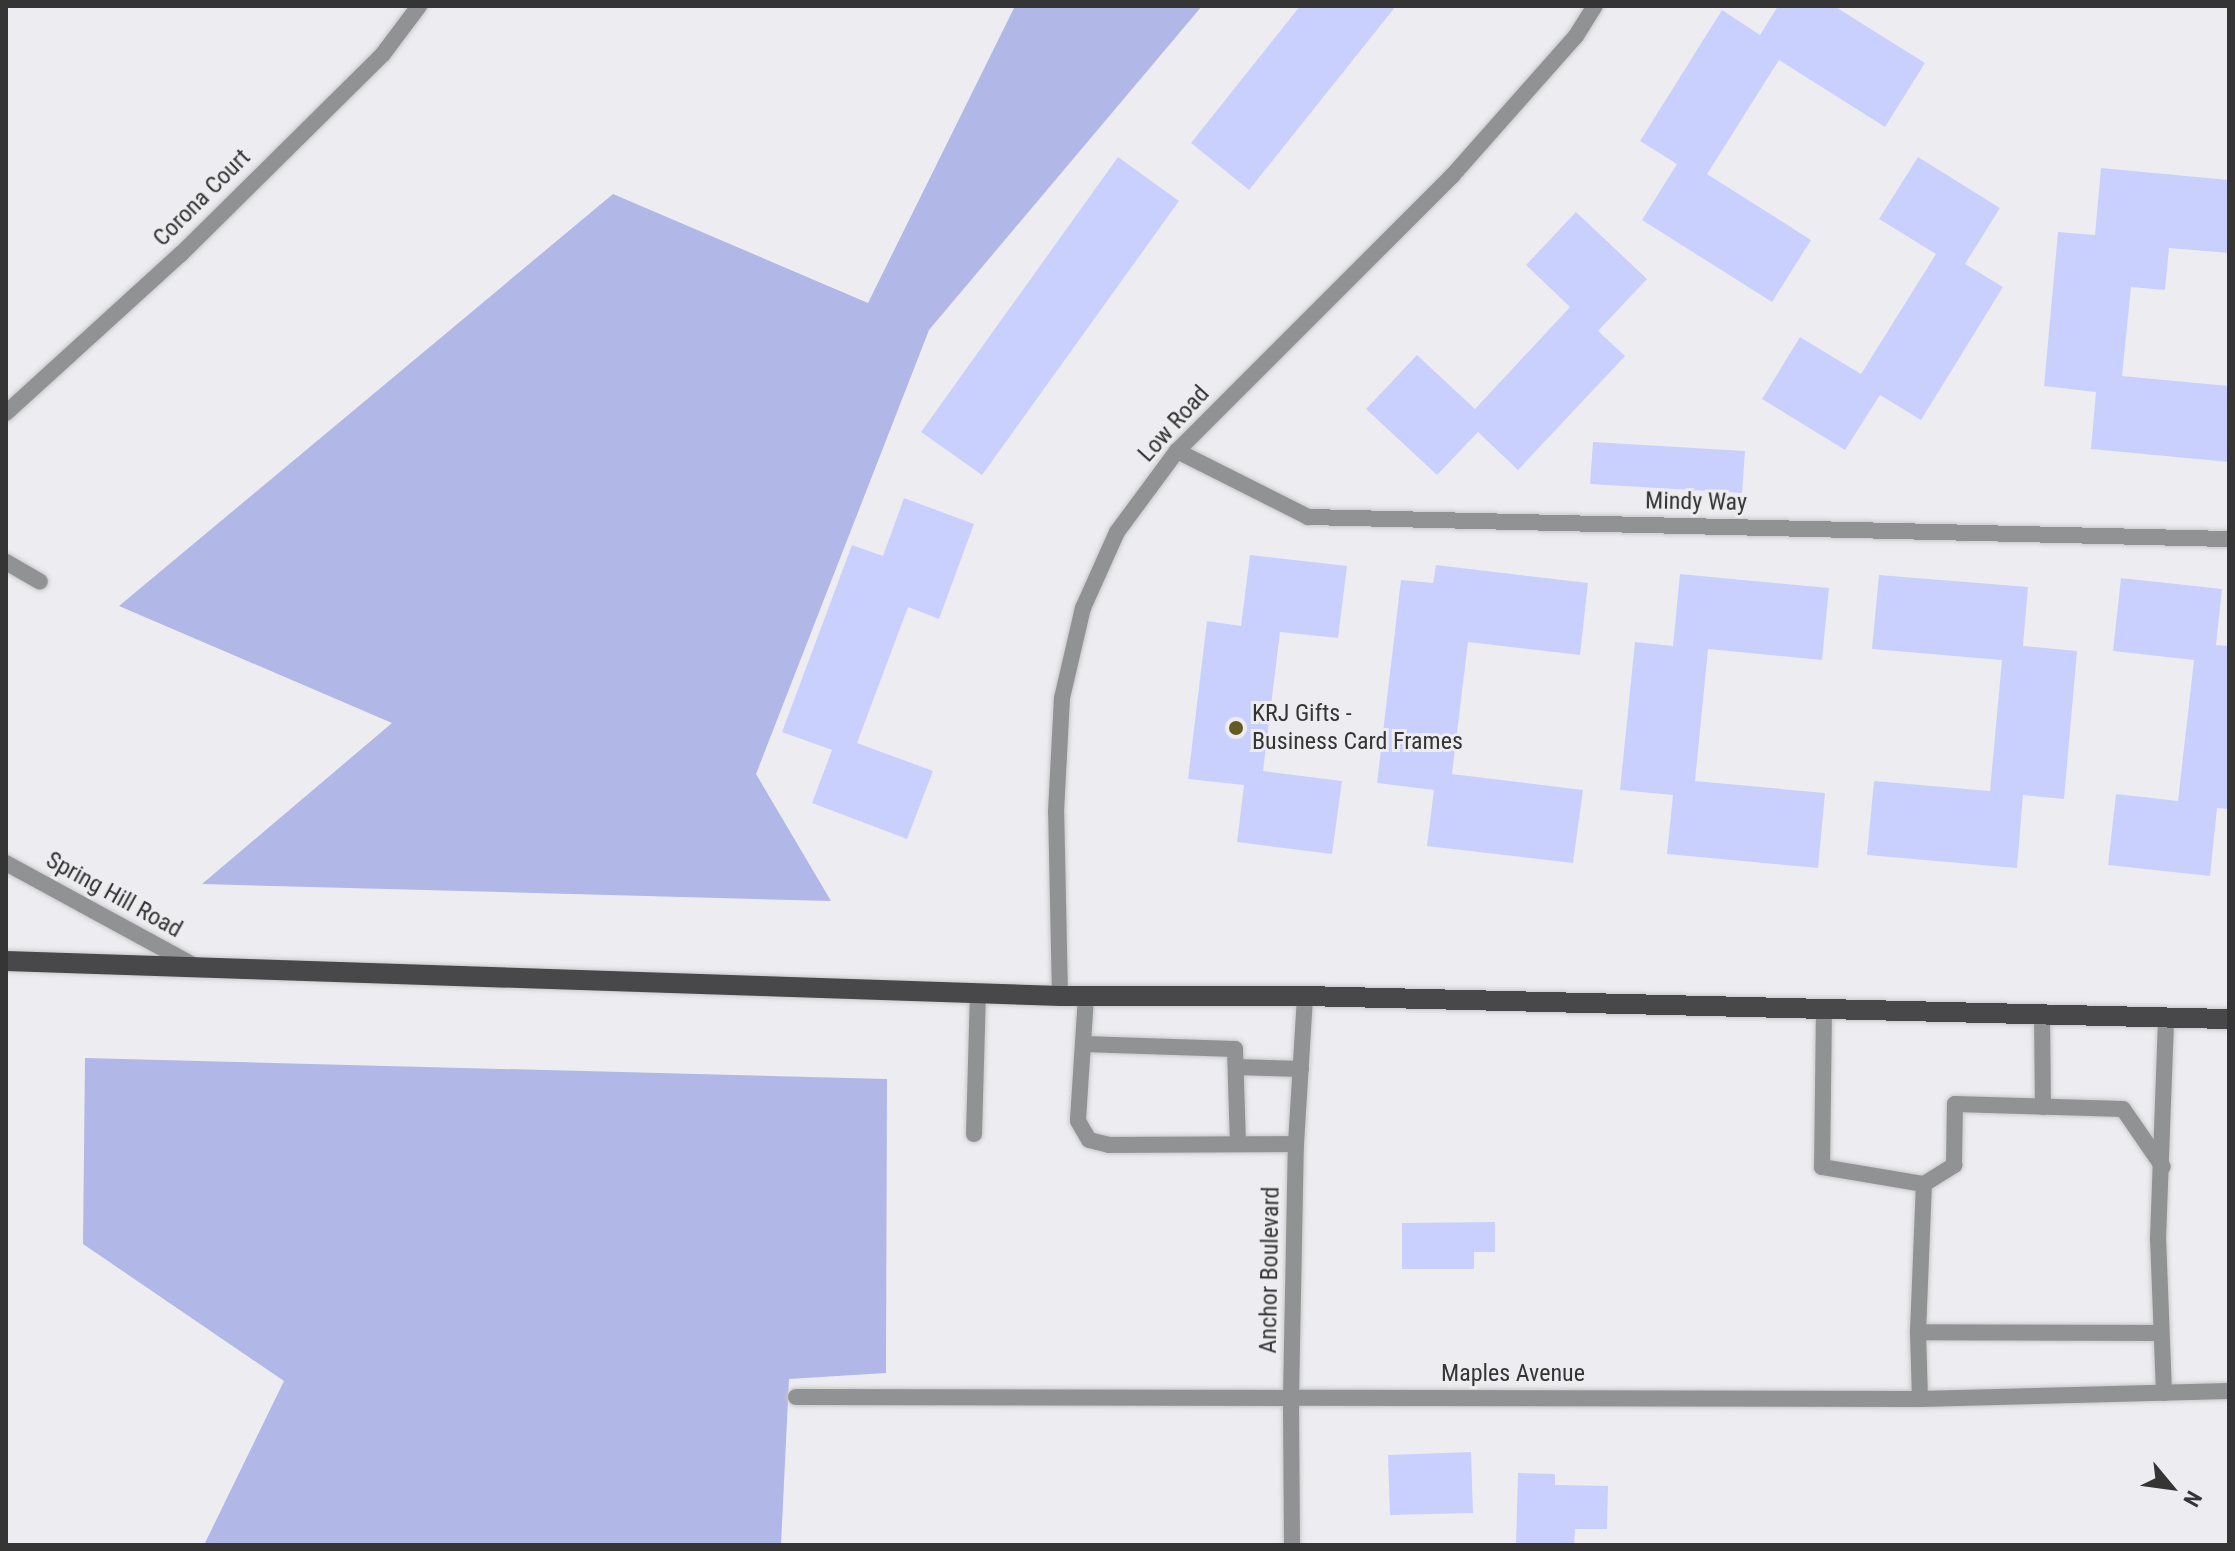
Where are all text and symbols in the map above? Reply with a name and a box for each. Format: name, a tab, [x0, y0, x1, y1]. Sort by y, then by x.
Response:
street label: Corona Court	[147, 143, 257, 253]
street label: Low Road	[1132, 380, 1216, 468]
street label: Mindy Way	[1645, 487, 1747, 517]
place label: KRJ Gifts - Business Card Frames	[1252, 700, 1463, 756]
marker: KRJ Gifts - Business Card Frames	[1227, 719, 1245, 737]
street label: Spring Hill Road	[41, 846, 187, 944]
street label: Anchor Boulevard	[1254, 1186, 1286, 1354]
street label: Maples Avenue	[1441, 1360, 1585, 1388]
north arrow	[2131, 1447, 2211, 1527]
text: N	[2178, 1487, 2207, 1511]

